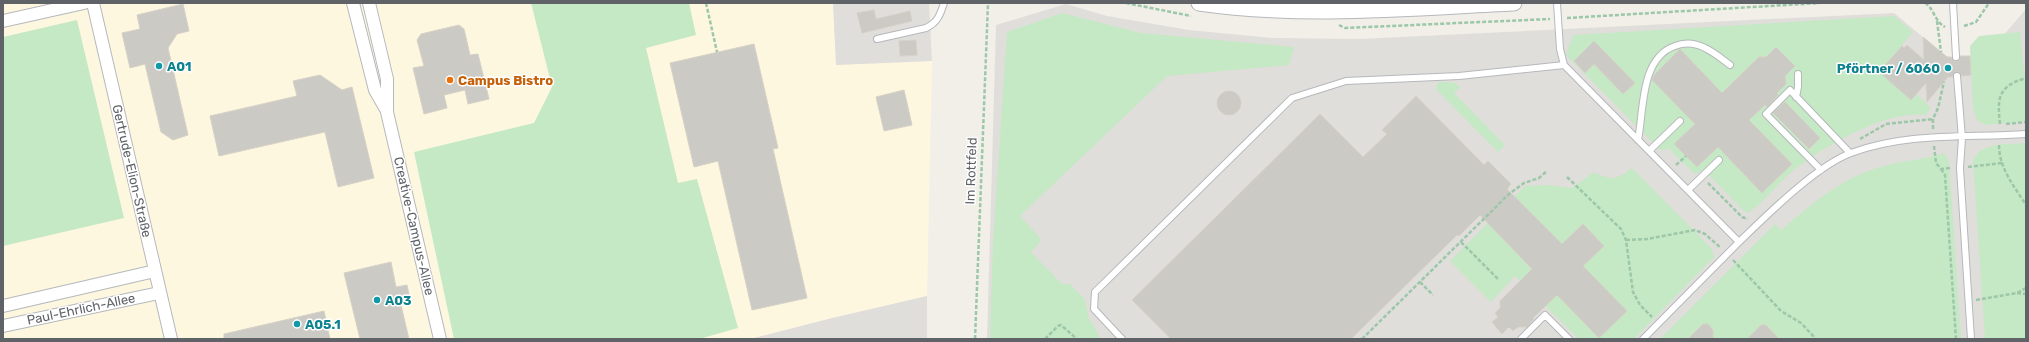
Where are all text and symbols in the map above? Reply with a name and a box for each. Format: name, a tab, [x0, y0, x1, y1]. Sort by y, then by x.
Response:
place label: A01	[167, 59, 192, 74]
marker: A01	[154, 61, 164, 71]
place label: Pförtner / 6060	[1837, 61, 1940, 76]
marker: Pförtner / 6060	[1943, 63, 1953, 73]
place label: Campus Bistro	[458, 73, 553, 88]
marker: Campus Bistro	[445, 75, 455, 85]
street label: Gertrude-Elion-Straße	[109, 103, 155, 239]
street label: Im Rottfeld	[962, 137, 980, 205]
street label: Creative-Campus-Allee	[391, 155, 437, 297]
street label: Paul-Ehrlich-Allee	[25, 290, 137, 328]
place label: A03	[385, 293, 412, 308]
marker: A03	[372, 295, 382, 305]
place label: A05.1	[305, 317, 341, 332]
marker: A05.1	[292, 319, 302, 329]

